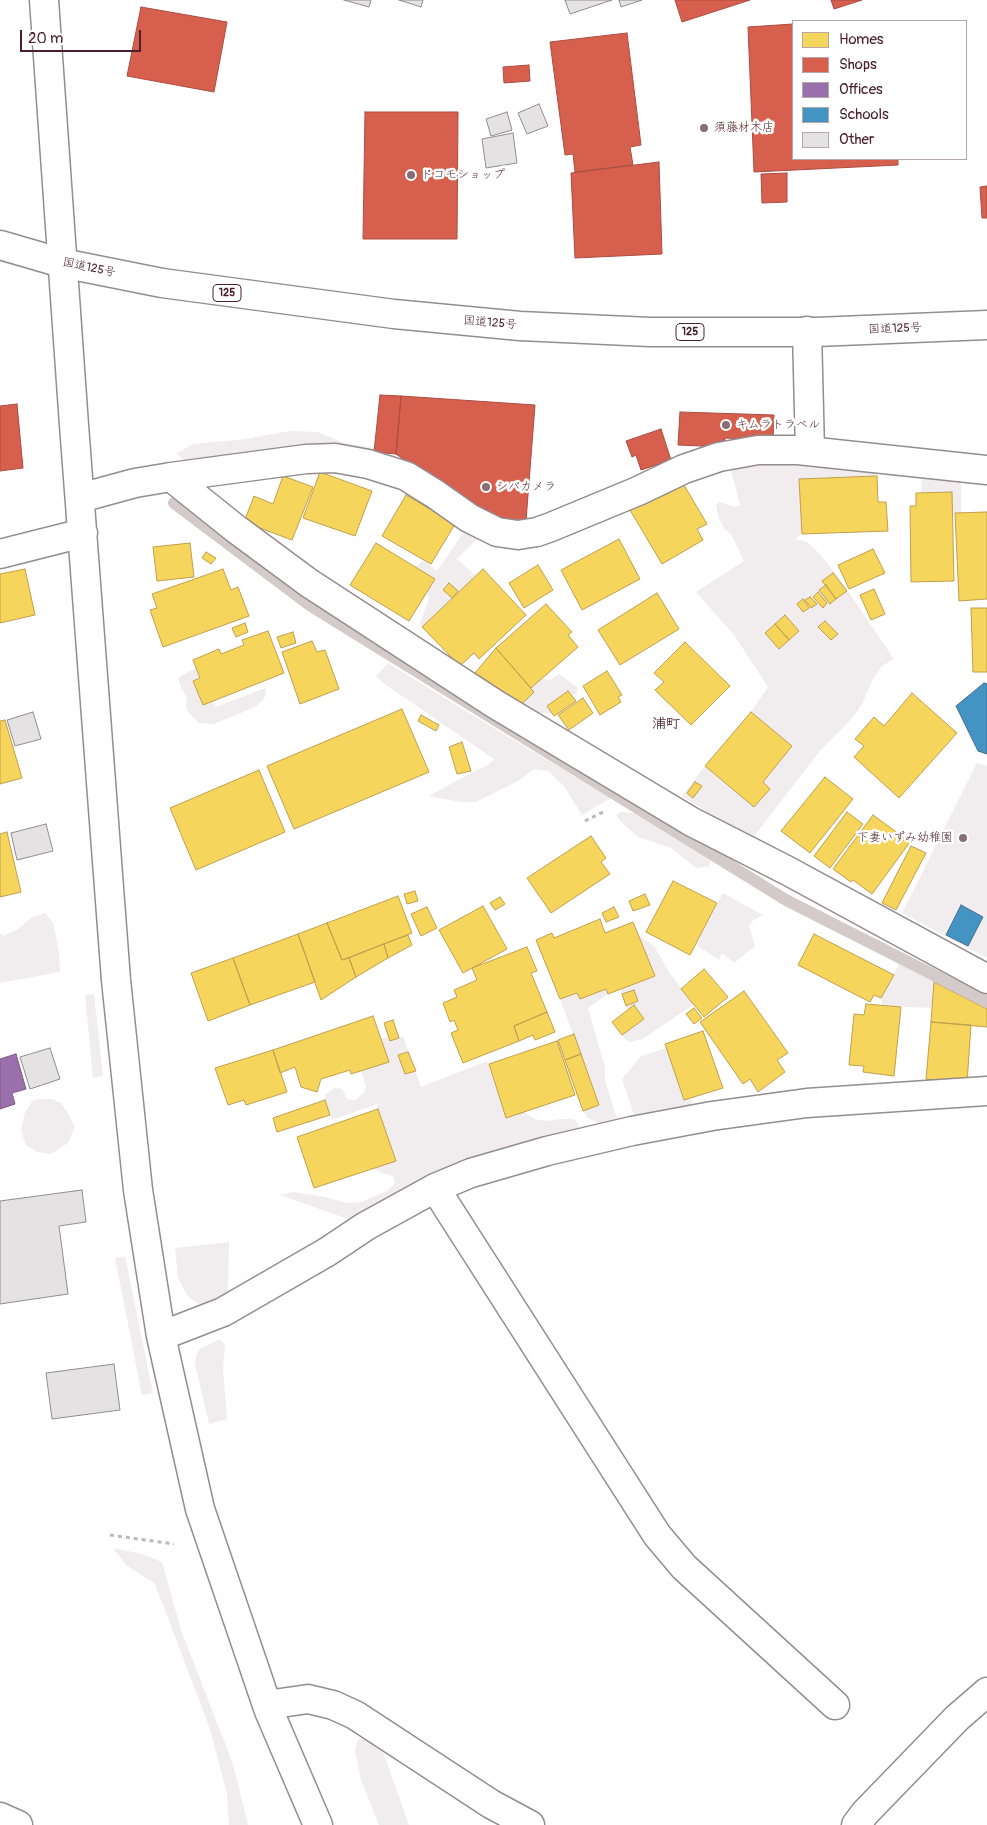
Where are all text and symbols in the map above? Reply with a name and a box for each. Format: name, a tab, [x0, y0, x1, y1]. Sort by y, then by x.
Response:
scale bar	[22, 20, 144, 52]
legend	[792, 20, 967, 160]
text: 20 m	[28, 29, 63, 48]
text: Homes	[839, 30, 884, 49]
text: Shops	[839, 55, 877, 74]
text: Offices	[839, 80, 883, 99]
text: Schools	[839, 105, 889, 124]
place label: 須藤材木店	[714, 121, 774, 135]
marker: 須藤材木店	[698, 122, 710, 134]
text: Other	[839, 130, 874, 149]
place label: ドコモショップ	[421, 168, 505, 182]
marker: ドコモショップ	[405, 169, 417, 181]
street label: 国道125号	[61, 255, 117, 281]
road number: 125	[213, 284, 241, 302]
street label: 国道125号	[463, 313, 517, 333]
street label: 国道125号	[868, 321, 922, 337]
road number: 125	[676, 324, 704, 341]
place label: キムラトラベル	[736, 418, 820, 432]
marker: キムラトラベル	[720, 419, 732, 431]
place label: シバカメラ	[496, 480, 556, 494]
marker: シバカメラ	[480, 481, 492, 493]
district label: 浦町	[652, 716, 680, 732]
place label: 下妻いずみ幼稚園	[857, 831, 953, 845]
marker: 下妻いずみ幼稚園	[957, 832, 969, 844]

